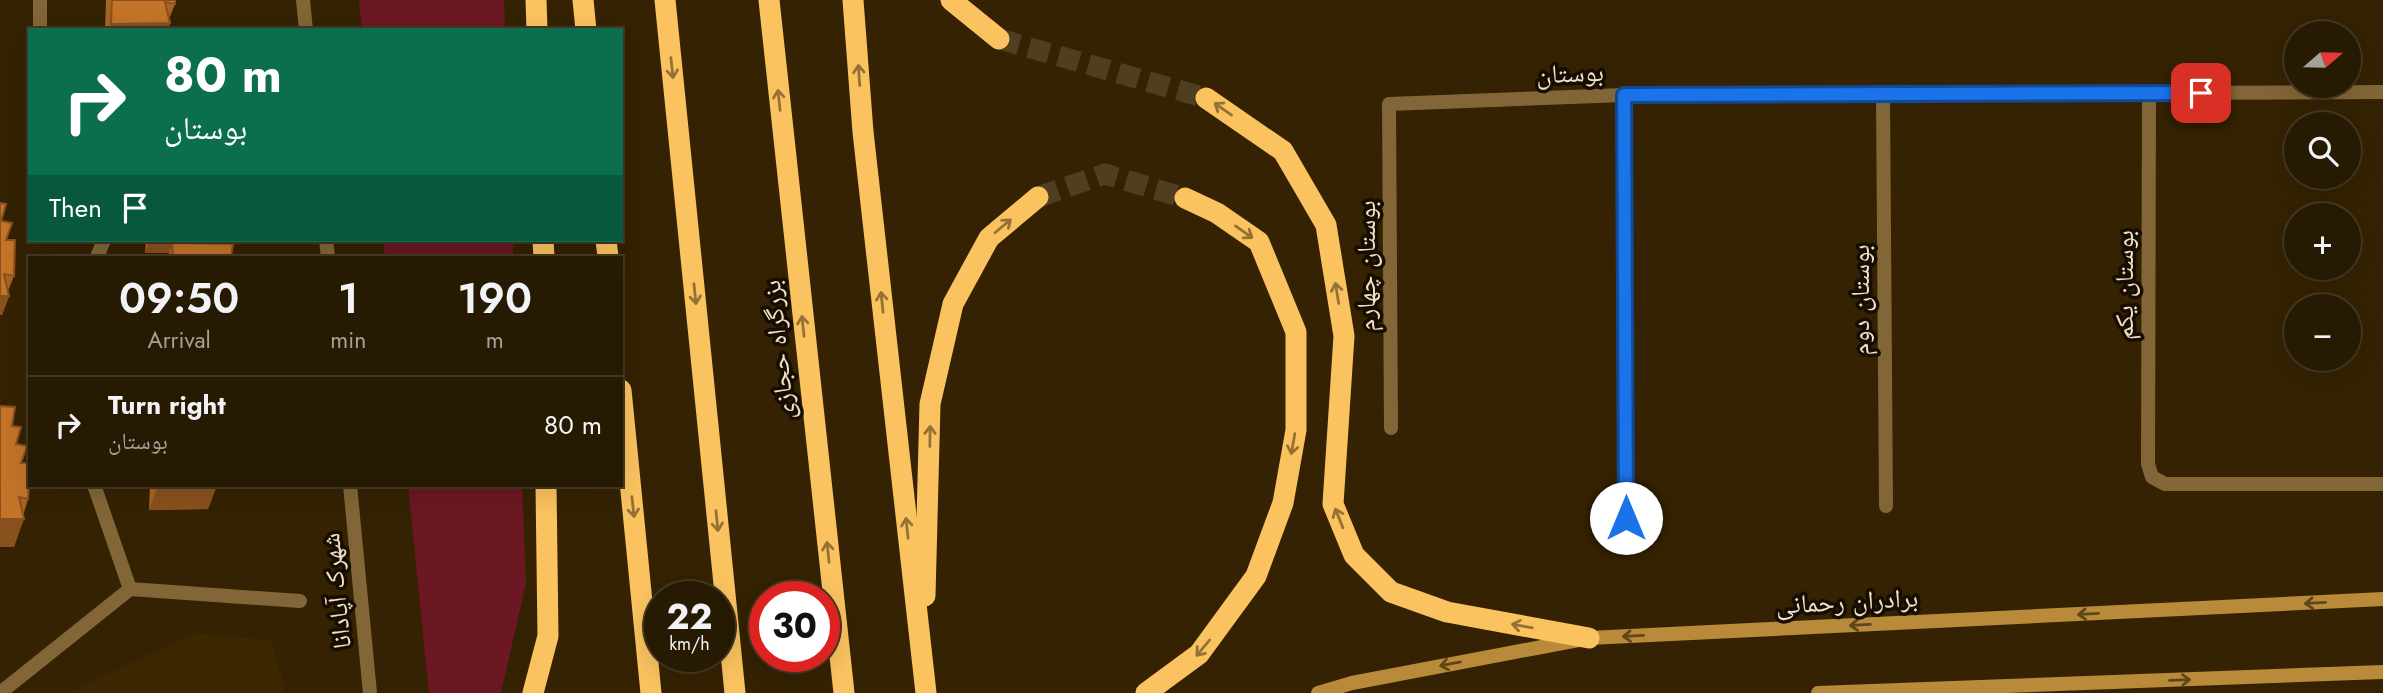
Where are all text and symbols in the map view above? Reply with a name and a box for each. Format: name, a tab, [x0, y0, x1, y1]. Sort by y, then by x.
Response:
north arrow	[2284, 21, 2361, 98]
map controls	[2284, 21, 2361, 371]
text: 80 m	[164, 40, 282, 110]
street label: بوستان	[1536, 53, 1604, 93]
icon: right	[49, 56, 140, 147]
one-way arrow	[666, 56, 679, 79]
pin	[2171, 63, 2231, 123]
one-way arrow	[852, 65, 865, 87]
icon: arrive	[2182, 74, 2220, 112]
one-way arrow	[773, 89, 786, 112]
one-way arrow	[1214, 102, 1233, 116]
text: بوستان	[164, 105, 247, 151]
button: search	[2284, 112, 2361, 189]
text: Then	[49, 189, 102, 227]
icon: arrive	[116, 189, 154, 227]
street label: بوستان چهارم	[1347, 200, 1385, 332]
button: +	[2284, 203, 2361, 280]
one-way arrow	[994, 219, 1012, 235]
one-way arrow	[1234, 224, 1253, 239]
street label: بوستان یکم	[2105, 230, 2143, 340]
street label: بوستان دوم	[1841, 244, 1879, 356]
text: 09:50	[119, 268, 239, 329]
text: 1	[338, 268, 359, 329]
text: 190	[457, 268, 532, 329]
street label: بزرگراه حجازی	[752, 278, 804, 422]
one-way arrow	[688, 282, 701, 305]
one-way arrow	[1330, 282, 1343, 305]
one-way arrow	[875, 291, 888, 314]
button: −	[2284, 294, 2361, 371]
one-way arrow	[796, 315, 809, 338]
text: Arrival	[147, 323, 211, 357]
text: min	[330, 323, 366, 357]
text: m	[486, 323, 504, 357]
text: Turn right	[108, 386, 226, 424]
icon: right	[49, 406, 87, 444]
text: 80 m	[544, 406, 602, 444]
text: بوستان	[108, 424, 168, 458]
one-way arrow	[923, 424, 936, 447]
one-way arrow	[1286, 432, 1300, 455]
position arrow	[1589, 481, 1663, 555]
one-way arrow	[627, 495, 640, 517]
one-way arrow	[1332, 508, 1345, 530]
one-way arrow	[711, 509, 724, 531]
one-way arrow	[900, 517, 913, 540]
street label: شهرک آپادانا	[311, 531, 361, 651]
one-way arrow	[822, 541, 835, 564]
street label: برادران رحمانی	[1775, 578, 1919, 624]
speed limit sign: 30	[749, 581, 840, 672]
text: 22	[667, 592, 712, 642]
one-way arrow	[2304, 596, 2327, 609]
one-way arrow	[2076, 607, 2099, 620]
one-way arrow	[1511, 618, 1534, 632]
one-way arrow	[1849, 618, 1872, 631]
one-way arrow	[1622, 629, 1645, 642]
text: km/h	[669, 631, 710, 657]
one-way arrow	[1195, 639, 1211, 657]
one-way arrow	[1439, 658, 1462, 671]
one-way arrow	[2168, 673, 2191, 686]

